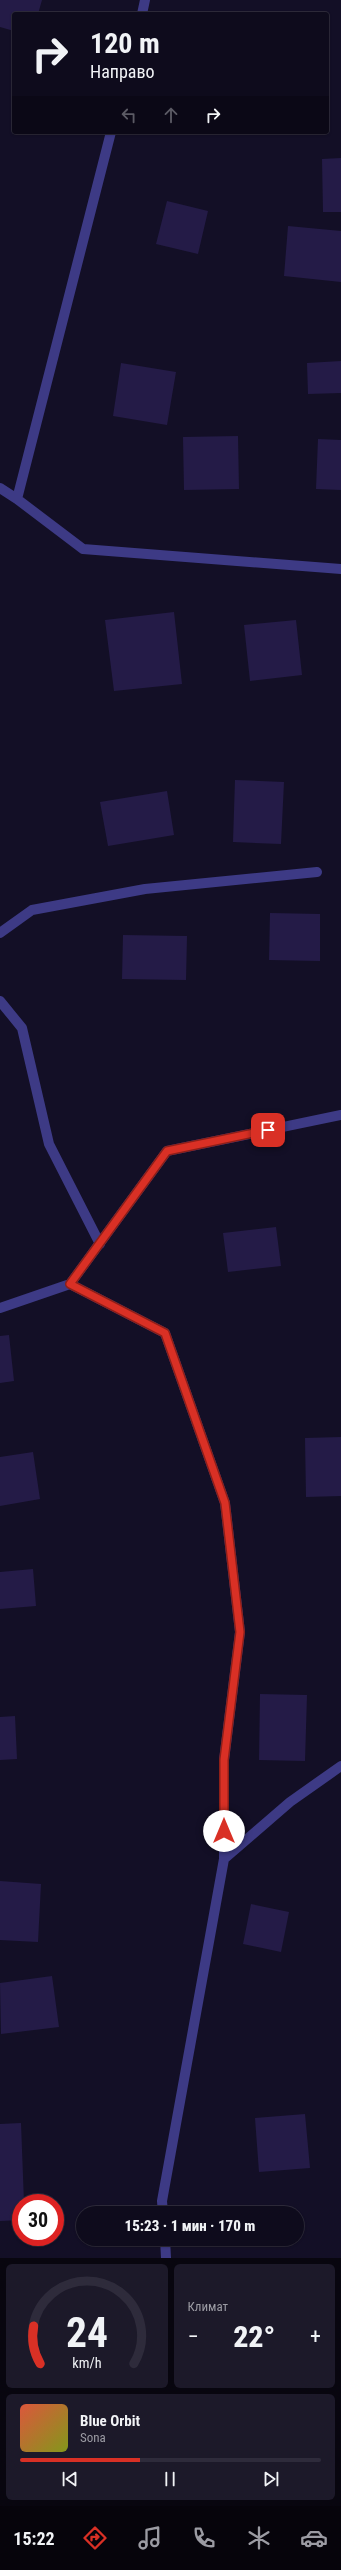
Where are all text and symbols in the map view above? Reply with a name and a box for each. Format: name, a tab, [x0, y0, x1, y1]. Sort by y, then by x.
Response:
text: 120 m	[90, 27, 160, 60]
icon: right	[24, 28, 76, 80]
text: Направо	[90, 61, 155, 82]
icon: left	[118, 104, 140, 126]
icon: ahead	[160, 104, 182, 126]
icon: right	[202, 104, 224, 126]
pin	[251, 1113, 285, 1147]
icon: arrive	[257, 1119, 279, 1141]
position arrow	[203, 1810, 245, 1852]
speed limit sign: 30	[12, 2194, 64, 2246]
text: 15:23 · 1 мин · 170 m	[125, 2217, 255, 2235]
text: Климат	[188, 2299, 228, 2314]
text: 24	[66, 2308, 108, 2357]
text: 22°	[233, 2319, 275, 2354]
text: −	[188, 2324, 199, 2349]
text: +	[310, 2324, 321, 2349]
text: km/h	[72, 2355, 101, 2371]
text: Blue Orbit	[80, 2412, 140, 2430]
text: Sona	[80, 2430, 106, 2445]
icon: previous	[59, 2468, 81, 2490]
icon: pause	[159, 2468, 181, 2490]
icon: next	[260, 2468, 282, 2490]
icon: directions	[81, 2524, 109, 2552]
icon: music	[136, 2524, 164, 2552]
icon: phone	[190, 2524, 218, 2552]
icon: climate	[245, 2524, 273, 2552]
icon: car	[300, 2524, 328, 2552]
text: 15:22	[13, 2528, 55, 2549]

